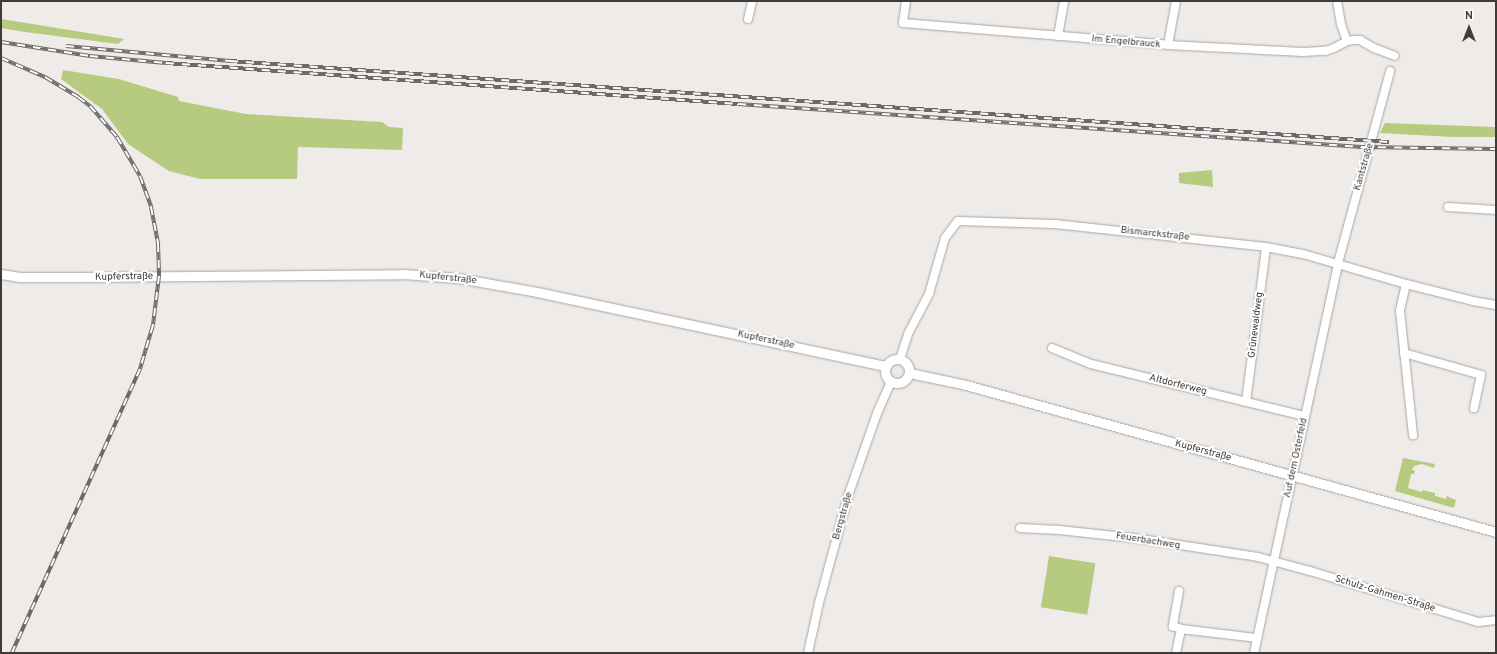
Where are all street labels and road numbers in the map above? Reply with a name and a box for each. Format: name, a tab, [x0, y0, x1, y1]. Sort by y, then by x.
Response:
street label: Im Engelbrauck	[1091, 33, 1161, 51]
street label: Kantstraße	[1352, 142, 1376, 192]
street label: Bismarckstraße	[1120, 224, 1190, 244]
street label: Kupferstraße	[419, 269, 477, 287]
street label: Kupferstraße	[95, 270, 153, 284]
street label: Grünewaldweg	[1246, 291, 1266, 359]
street label: Kupferstraße	[736, 328, 796, 352]
street label: Altdorferweg	[1148, 372, 1208, 398]
street label: Auf dem Osterfeld	[1282, 417, 1310, 499]
street label: Kupferstraße	[1173, 438, 1233, 464]
street label: Bergstraße	[830, 491, 856, 541]
street label: Feuerbachweg	[1115, 530, 1181, 552]
street label: Schulz-Gahmen-Straße	[1333, 573, 1437, 615]

